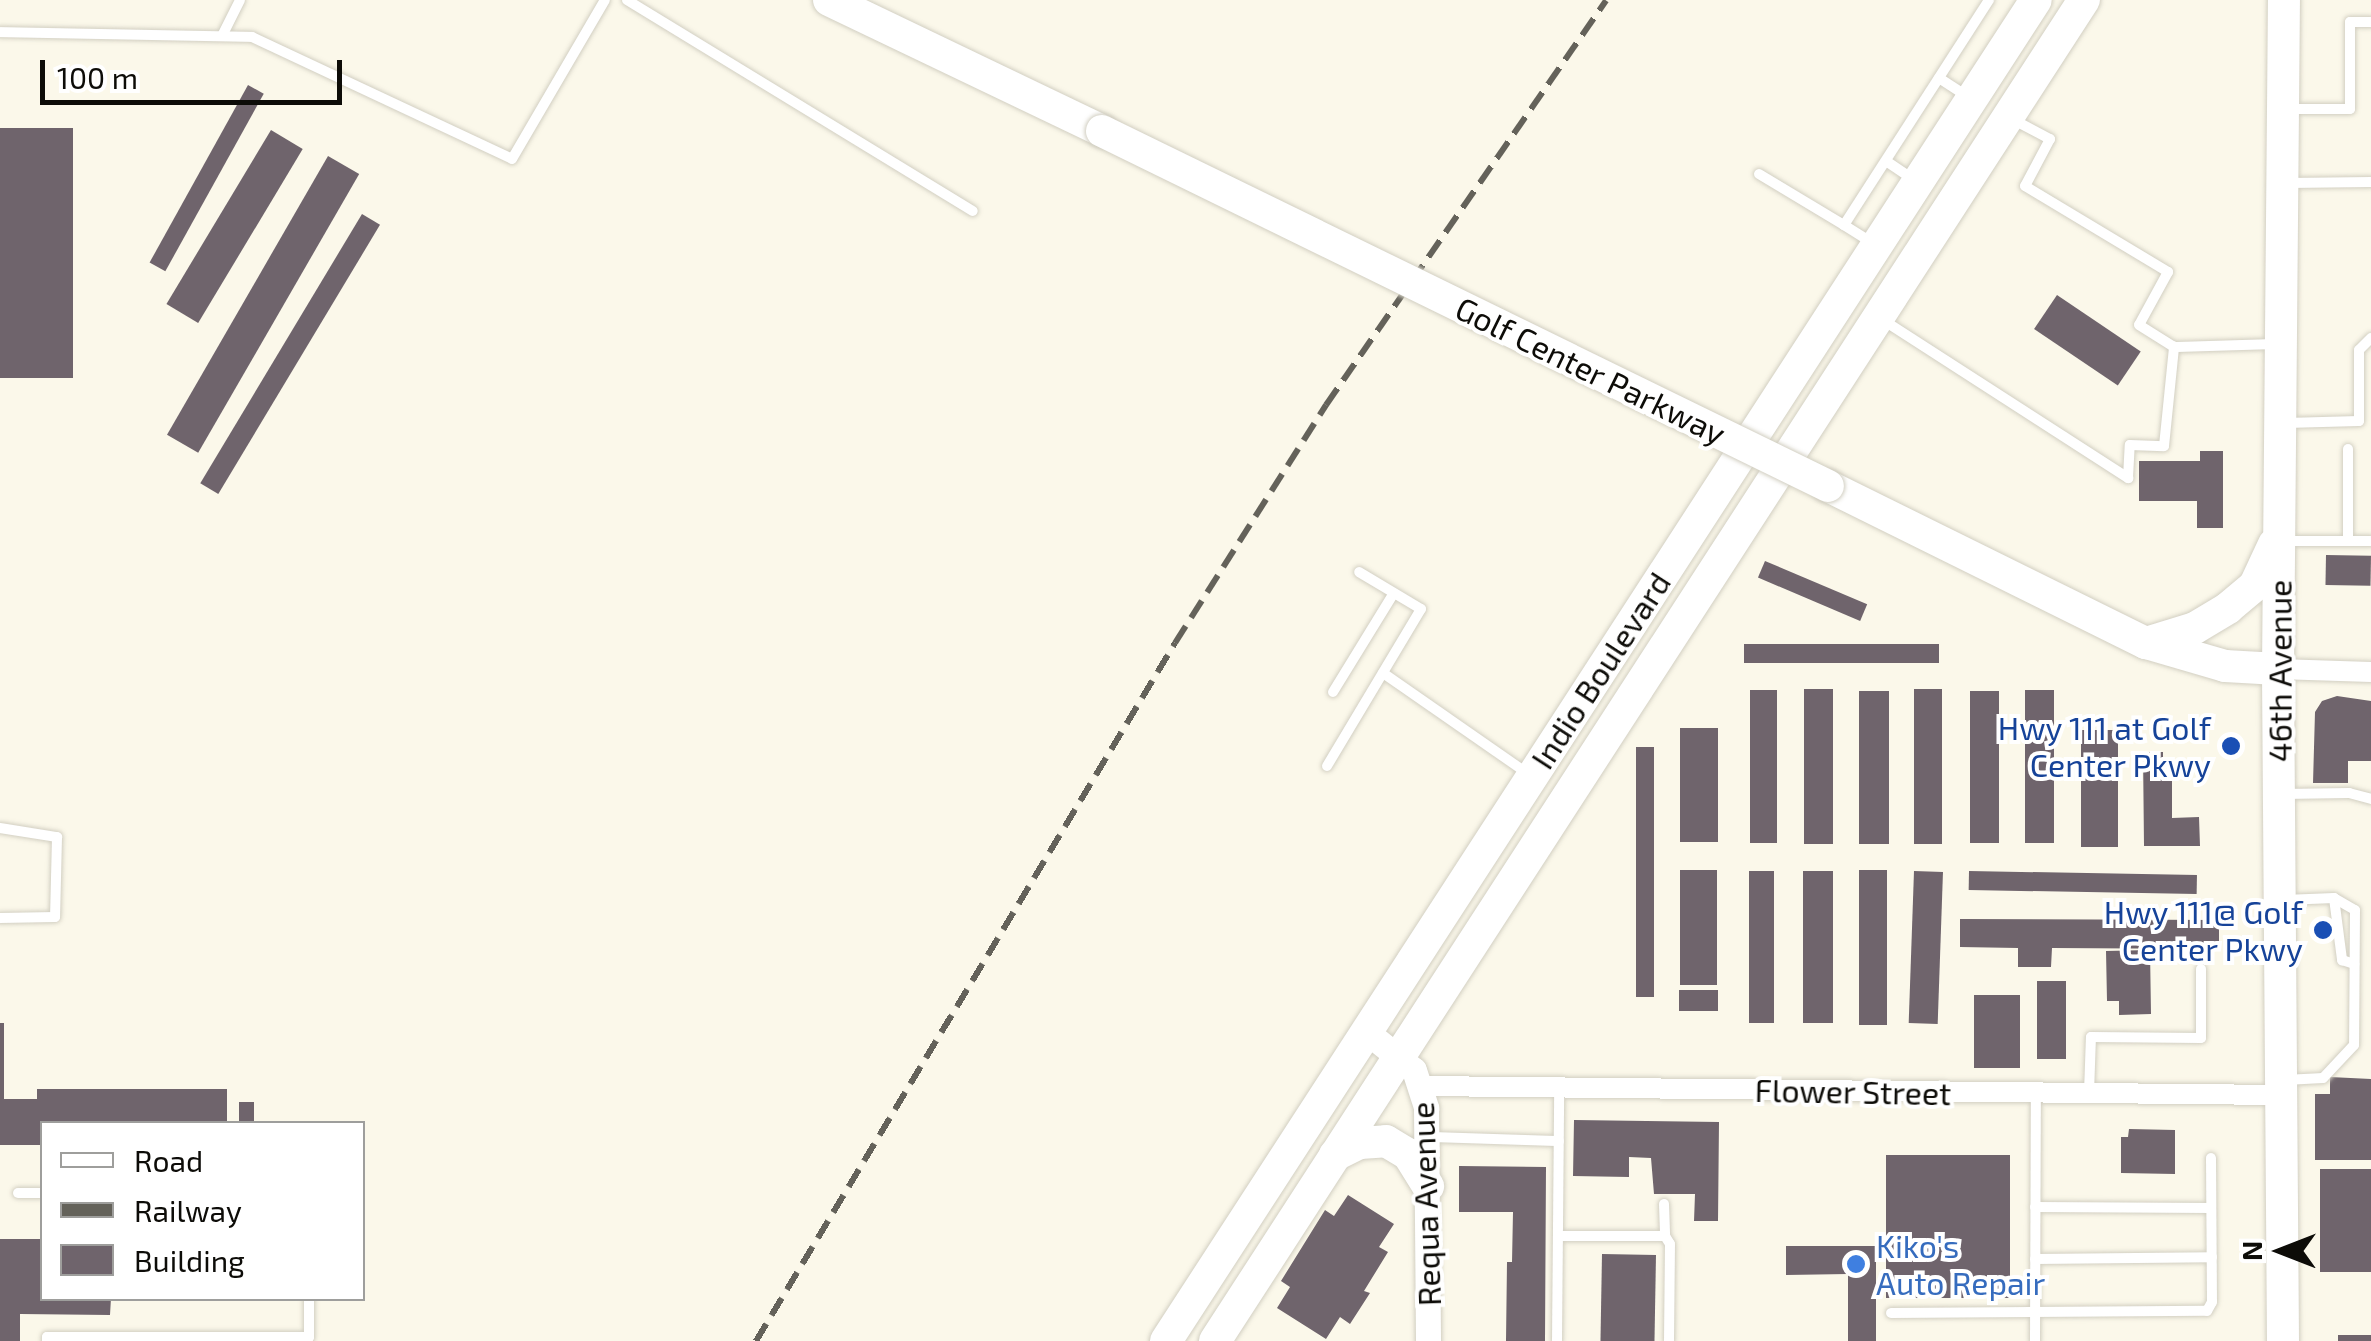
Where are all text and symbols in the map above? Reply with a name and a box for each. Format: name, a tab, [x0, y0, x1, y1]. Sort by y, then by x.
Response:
scale bar	[45, 40, 348, 102]
text: 100 m	[57, 59, 138, 95]
street label: Golf Center Parkway	[1449, 288, 1733, 452]
street label: Indio Boulevard	[1522, 565, 1678, 775]
street label: 46th Avenue	[2260, 579, 2298, 763]
place label: Hwy 111 at Golf Center Pkwy	[1997, 709, 2211, 784]
marker: Hwy 111 at Golf Center Pkwy	[2220, 735, 2242, 757]
place label: Hwy 111@ Golf Center Pkwy	[2103, 893, 2303, 968]
marker: Hwy 111@ Golf Center Pkwy	[2312, 919, 2334, 941]
street label: Flower Street	[1754, 1070, 1952, 1112]
street label: Requa Avenue	[1402, 1101, 1448, 1307]
legend	[40, 1121, 365, 1301]
text: Road	[134, 1142, 203, 1178]
text: Railway	[134, 1192, 242, 1228]
north arrow	[2231, 1201, 2331, 1301]
place label: Kiko's Auto Repair	[1876, 1227, 2045, 1302]
text: N	[2234, 1241, 2268, 1261]
text: Building	[134, 1242, 245, 1278]
marker: Kiko's Auto Repair	[1845, 1253, 1867, 1275]

